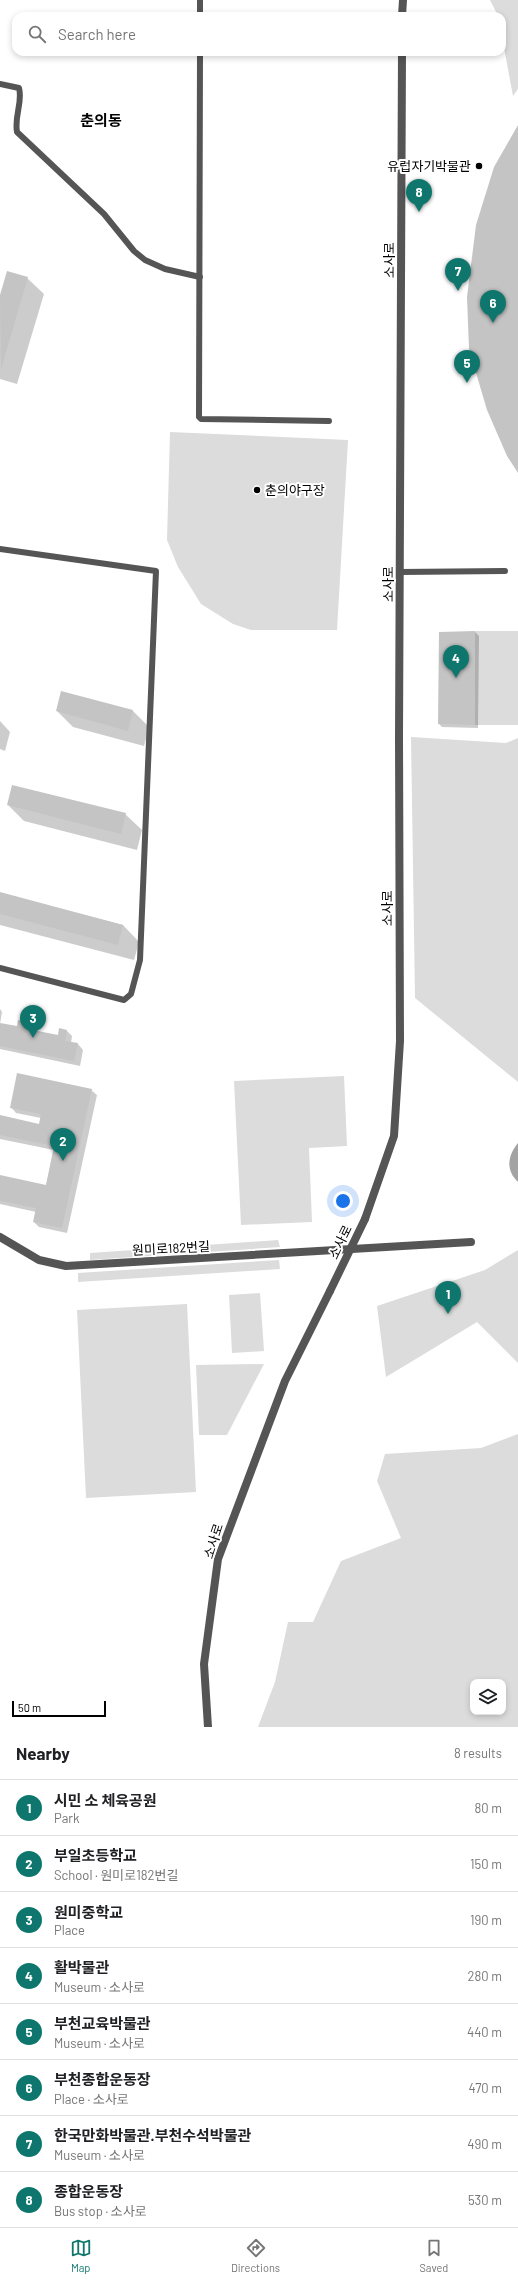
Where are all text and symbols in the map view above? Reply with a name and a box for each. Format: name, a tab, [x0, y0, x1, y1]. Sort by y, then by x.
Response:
search box	[12, 12, 506, 56]
icon: search	[26, 23, 48, 45]
text: Search here	[58, 25, 136, 43]
district label: 춘의동	[80, 111, 122, 129]
place label: 유럽자기박물관	[387, 158, 471, 174]
marker: 유럽자기박물관	[474, 161, 484, 171]
pin: 8	[406, 179, 432, 212]
street label: 소사로	[381, 242, 397, 278]
pin: 7	[445, 258, 471, 291]
pin: 6	[480, 290, 506, 323]
pin: 5	[454, 350, 480, 383]
place label: 춘의야구장	[265, 482, 325, 498]
marker: 춘의야구장	[252, 485, 262, 495]
street label: 소사로	[380, 566, 396, 602]
pin: 4	[443, 645, 469, 678]
street label: 소사로	[379, 890, 395, 926]
pin: 3	[20, 1005, 46, 1038]
pin: 2	[50, 1128, 76, 1161]
your location	[333, 1191, 353, 1211]
street label: 소사로	[325, 1222, 355, 1262]
street label: 원미로182번길	[132, 1238, 210, 1258]
pin: 1	[435, 1281, 461, 1314]
street label: 소사로	[200, 1521, 226, 1561]
map controls	[470, 1679, 506, 1715]
button: layers	[470, 1679, 506, 1715]
scale bar	[12, 1699, 106, 1718]
text: 50 m	[18, 1701, 41, 1714]
text: Nearby	[16, 1743, 70, 1763]
text: 8 results	[454, 1745, 502, 1761]
text: 시민 소 체육공원	[54, 1791, 157, 1809]
text: 1	[27, 1800, 31, 1816]
text: 80 m	[475, 1800, 502, 1816]
text: Park	[54, 1810, 80, 1826]
text: 부일초등학교	[54, 1846, 137, 1864]
text: 2	[25, 1856, 33, 1872]
text: 150 m	[470, 1856, 502, 1872]
text: School · 원미로182번길	[54, 1867, 178, 1883]
text: 원미중학교	[54, 1903, 123, 1921]
text: 3	[25, 1912, 33, 1928]
text: 190 m	[470, 1912, 502, 1928]
text: Place	[54, 1922, 85, 1938]
text: 활박물관	[54, 1958, 109, 1976]
text: 4	[25, 1968, 33, 1984]
text: 280 m	[468, 1968, 502, 1984]
text: Museum · 소사로	[54, 1979, 145, 1995]
text: 부천교육박물관	[54, 2014, 151, 2032]
text: 5	[25, 2024, 33, 2040]
text: 440 m	[467, 2024, 502, 2040]
text: Museum · 소사로	[54, 2035, 145, 2051]
text: 부천종합운동장	[54, 2070, 151, 2088]
text: 6	[26, 2080, 32, 2096]
text: 470 m	[468, 2080, 502, 2096]
text: Place · 소사로	[54, 2091, 129, 2107]
text: 한국만화박물관.부천수석박물관	[54, 2126, 251, 2144]
text: 7	[26, 2136, 32, 2152]
text: 490 m	[467, 2136, 502, 2152]
text: Museum · 소사로	[54, 2147, 145, 2163]
text: 종합운동장	[54, 2182, 123, 2200]
text: 8	[25, 2192, 33, 2208]
text: 530 m	[468, 2192, 502, 2208]
text: Bus stop · 소사로	[54, 2203, 147, 2219]
tab: Map	[70, 2237, 92, 2274]
tab: Directions	[231, 2237, 280, 2274]
tab: Saved	[419, 2237, 448, 2274]

